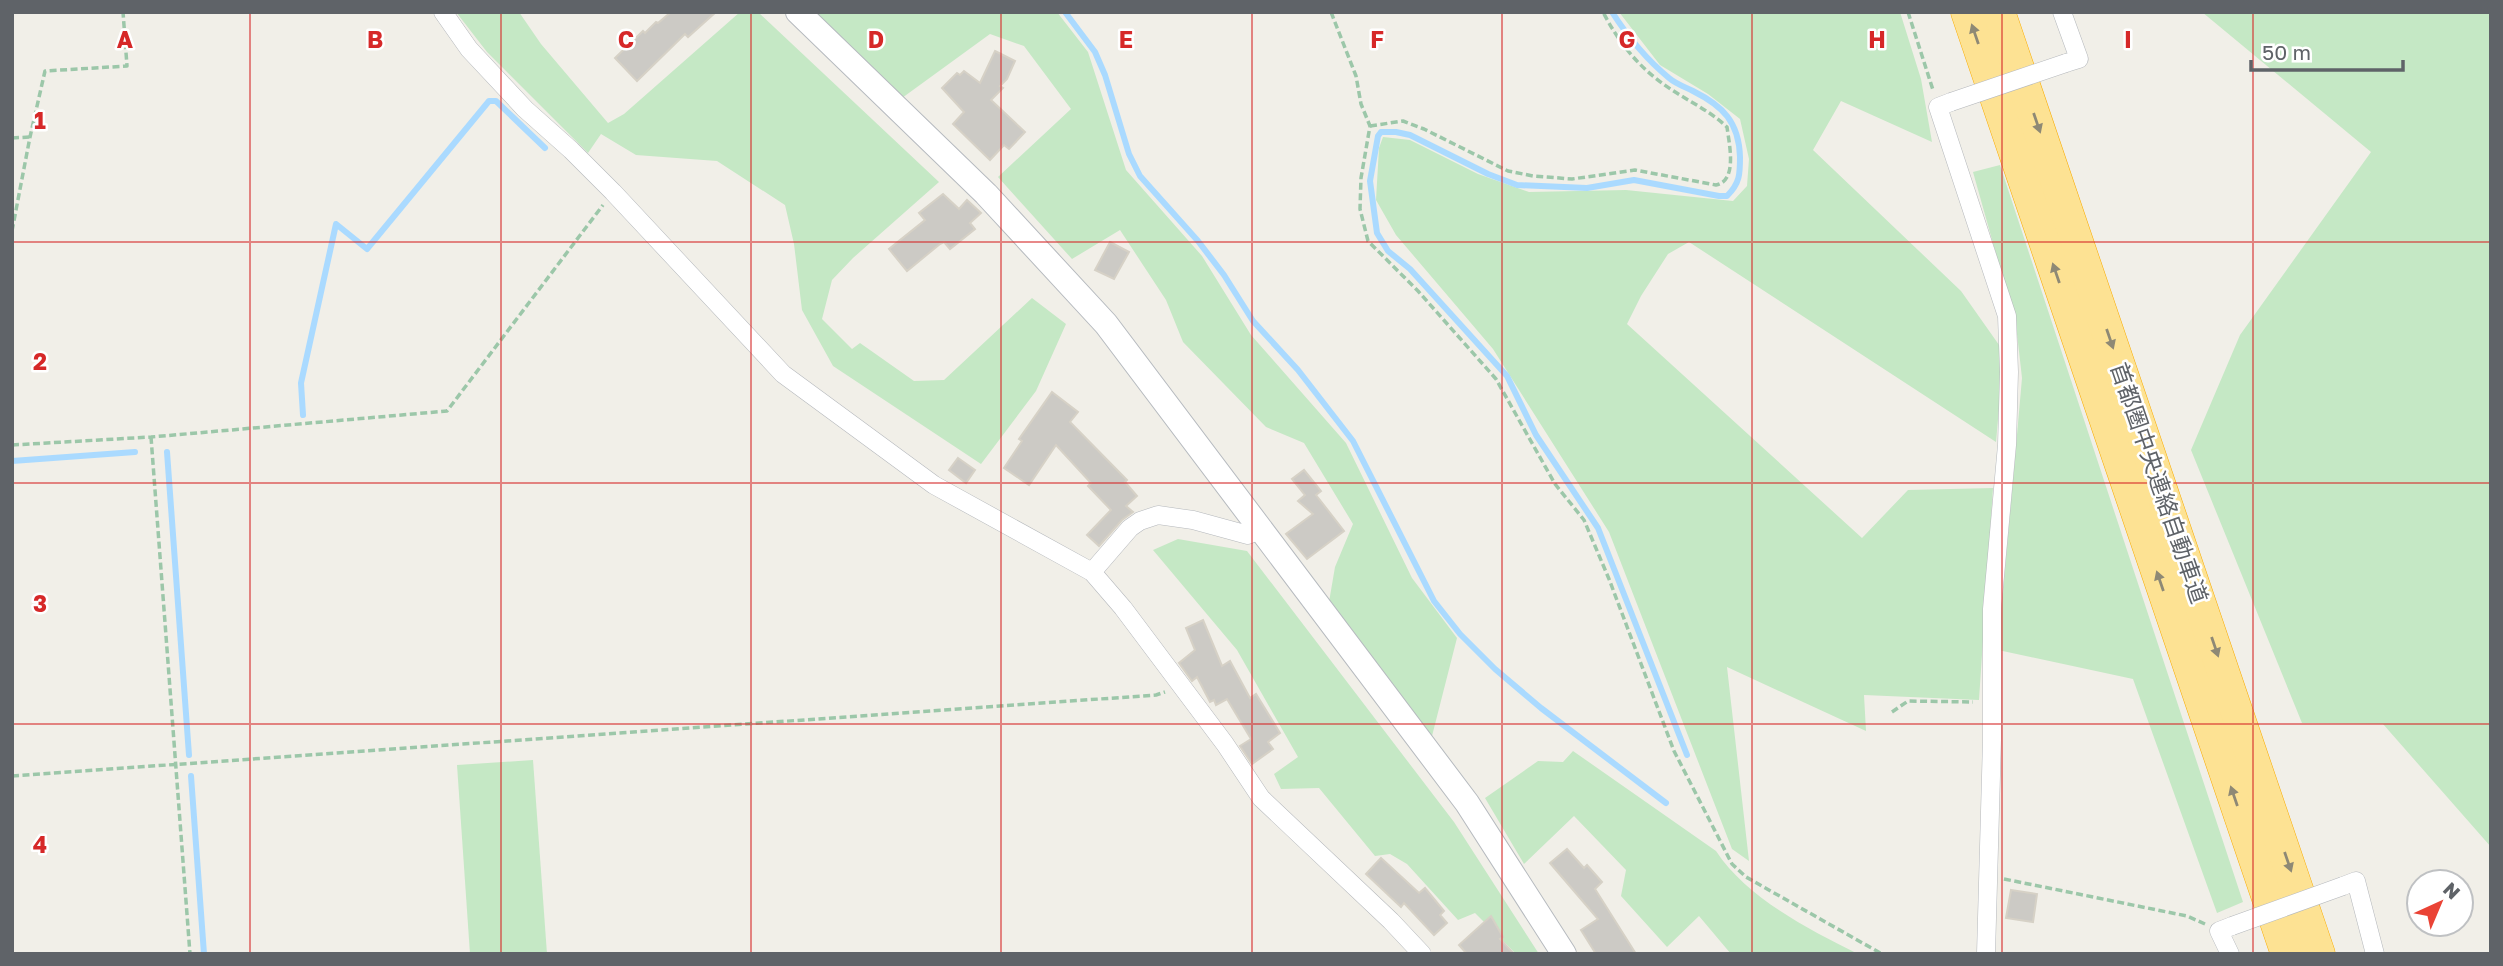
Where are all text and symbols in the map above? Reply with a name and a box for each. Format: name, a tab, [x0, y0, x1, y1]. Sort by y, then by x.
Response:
one-way arrow	[1969, 23, 1980, 44]
text: A	[117, 25, 134, 53]
text: B	[367, 25, 383, 53]
text: C	[618, 25, 634, 53]
text: D	[868, 25, 884, 53]
text: E	[1119, 25, 1133, 53]
text: F	[1370, 25, 1384, 53]
text: G	[1619, 25, 1635, 53]
text: H	[1868, 25, 1886, 53]
text: I	[2124, 25, 2132, 53]
scale bar	[2251, 28, 2403, 72]
text: 50 m	[2262, 39, 2311, 65]
text: 1	[34, 106, 46, 134]
one-way arrow	[2032, 113, 2043, 134]
one-way arrow	[2050, 262, 2061, 283]
one-way arrow	[2105, 328, 2116, 349]
text: 2	[33, 347, 47, 375]
street label: 首都圏中央連絡自動車道	[2106, 359, 2214, 607]
one-way arrow	[2155, 570, 2165, 591]
text: 3	[33, 589, 47, 617]
one-way arrow	[2210, 636, 2221, 657]
one-way arrow	[2228, 786, 2239, 807]
text: 4	[33, 830, 47, 858]
one-way arrow	[2283, 852, 2294, 873]
north arrow	[2405, 868, 2475, 938]
text: N	[2439, 877, 2465, 904]

